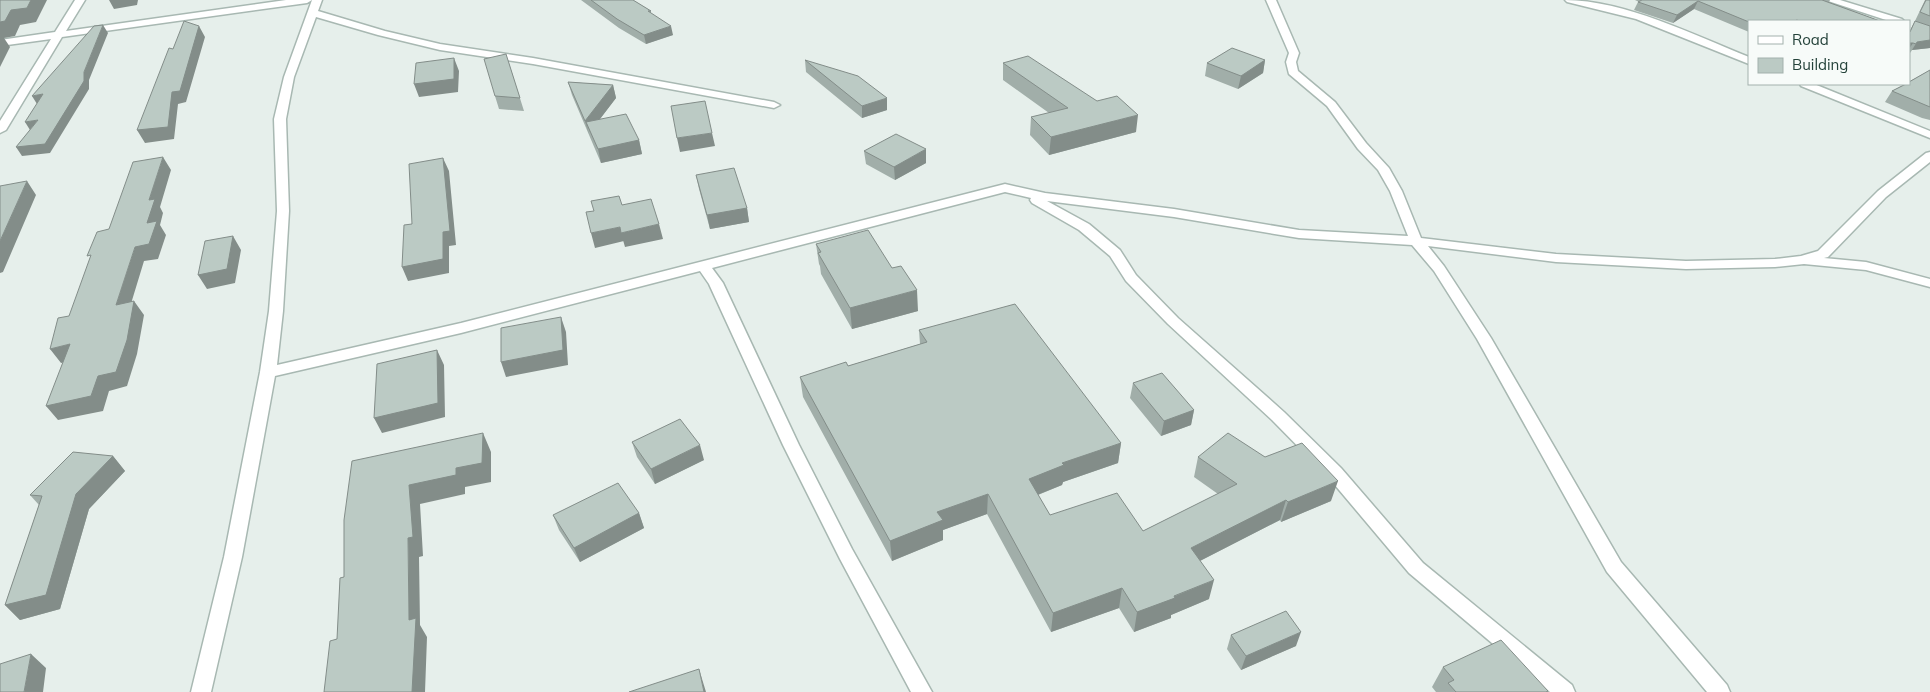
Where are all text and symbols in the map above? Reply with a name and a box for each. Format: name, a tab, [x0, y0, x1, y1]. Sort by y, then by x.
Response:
legend	[1748, 20, 1910, 85]
text: Road	[1792, 30, 1829, 49]
text: Building	[1792, 55, 1848, 74]

